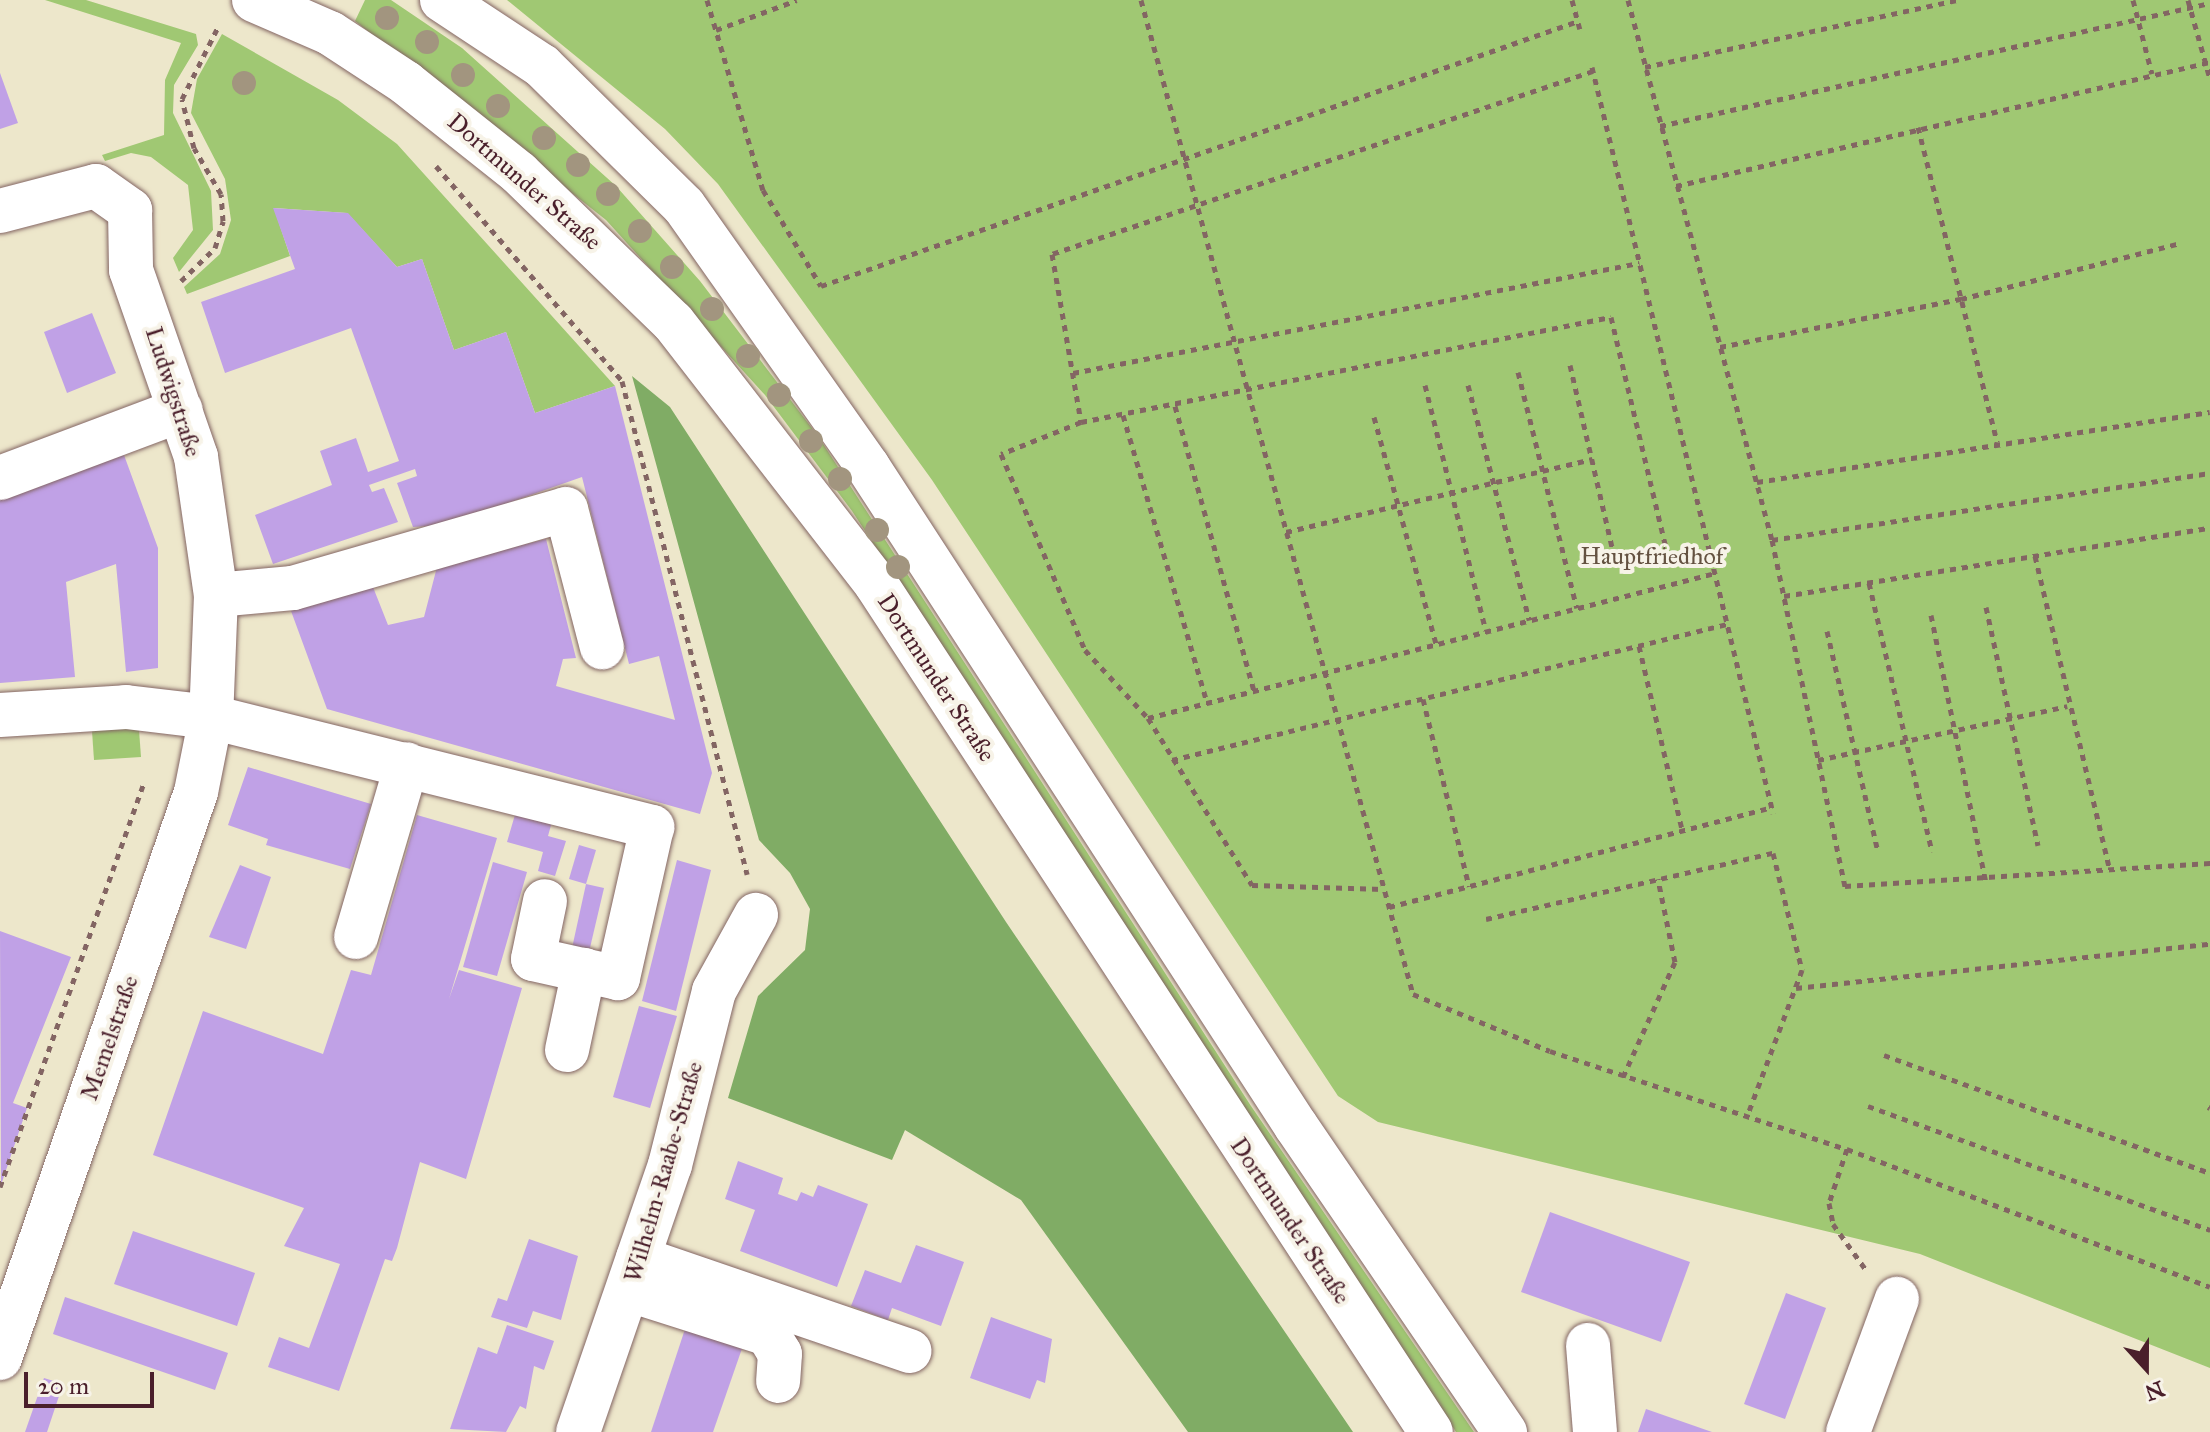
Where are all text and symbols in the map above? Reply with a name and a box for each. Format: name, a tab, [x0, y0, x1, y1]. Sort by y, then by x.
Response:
street label: Dortmunder Straße	[441, 107, 607, 257]
street label: Ludwigstraße	[138, 323, 208, 461]
park label: Hauptfriedhof	[1580, 543, 1724, 571]
street label: Dortmunder Straße	[871, 589, 1001, 767]
street label: Memelstraße	[75, 972, 145, 1104]
street label: Wilhelm-Raabe-Straße	[619, 1058, 709, 1286]
street label: Dortmunder Straße	[1224, 1132, 1356, 1310]
north arrow	[2106, 1328, 2186, 1408]
scale bar	[28, 1356, 158, 1406]
text: 20 m	[38, 1371, 89, 1401]
text: N	[2141, 1375, 2168, 1407]

